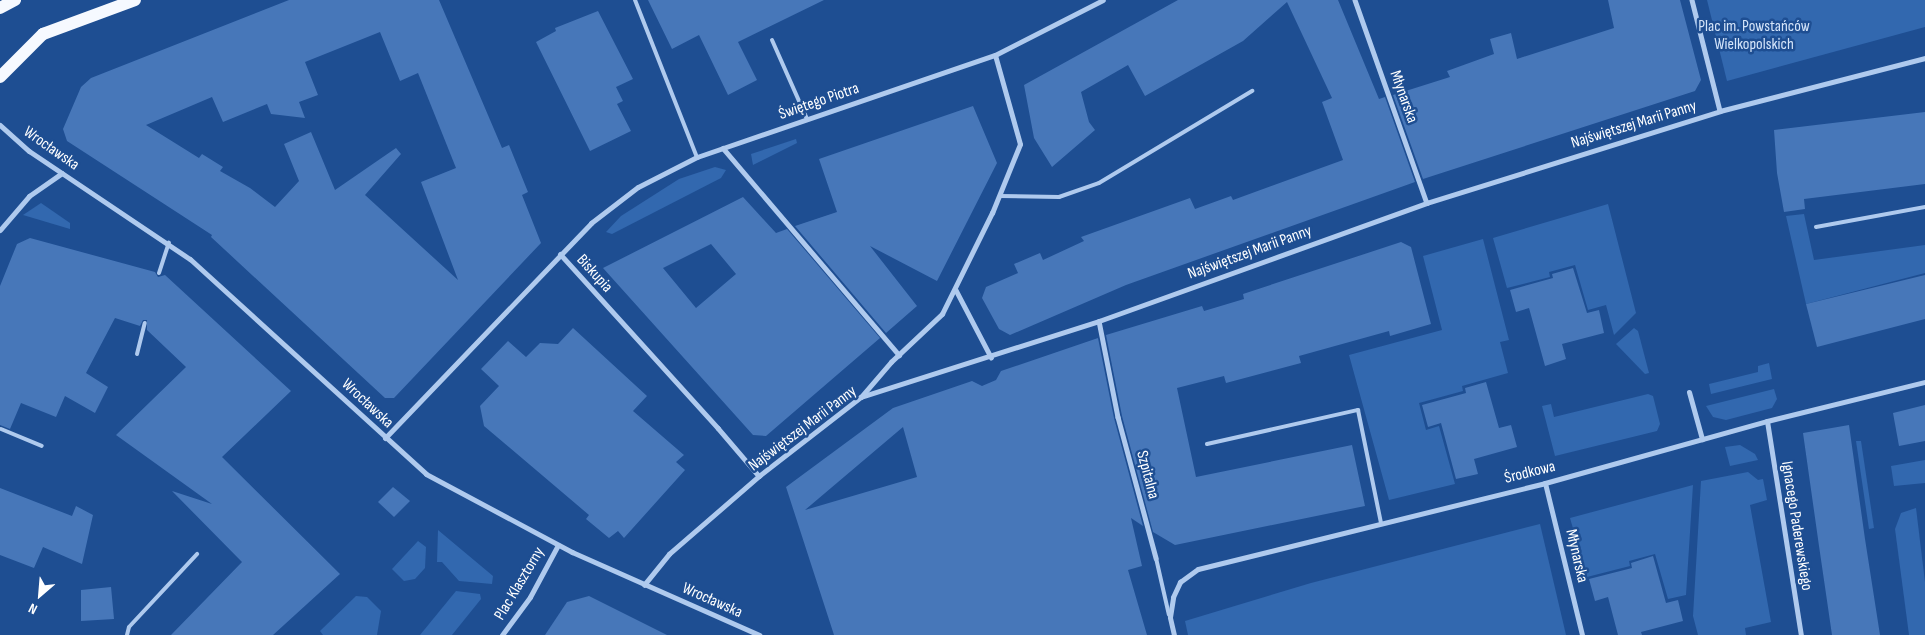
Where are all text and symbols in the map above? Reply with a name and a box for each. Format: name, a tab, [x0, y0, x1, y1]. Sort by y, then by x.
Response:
park label: Plac im. Powstańców Wielkopolskich	[1698, 17, 1810, 55]
street label: Młynarska	[1385, 68, 1421, 126]
street label: Świętego Piotra	[776, 79, 862, 125]
street label: Najświętszej Marii Panny	[1569, 97, 1699, 153]
street label: Wrocławska	[19, 123, 83, 175]
street label: Najświętszej Marii Panny	[1186, 222, 1314, 284]
street label: Biskupia	[572, 251, 616, 297]
street label: Wrocławska	[337, 375, 397, 433]
street label: Najświętszej Marii Panny	[745, 382, 861, 476]
street label: Szpitalna	[1131, 449, 1163, 501]
street label: Środkowa	[1503, 457, 1557, 489]
street label: Ignacego Paderewskiego	[1776, 460, 1816, 592]
street label: Młynarska	[1561, 527, 1591, 585]
street label: Plac Klasztorny	[491, 544, 549, 624]
north arrow	[15, 570, 65, 620]
street label: Wrocławska	[679, 579, 745, 623]
text: N	[26, 600, 40, 618]

